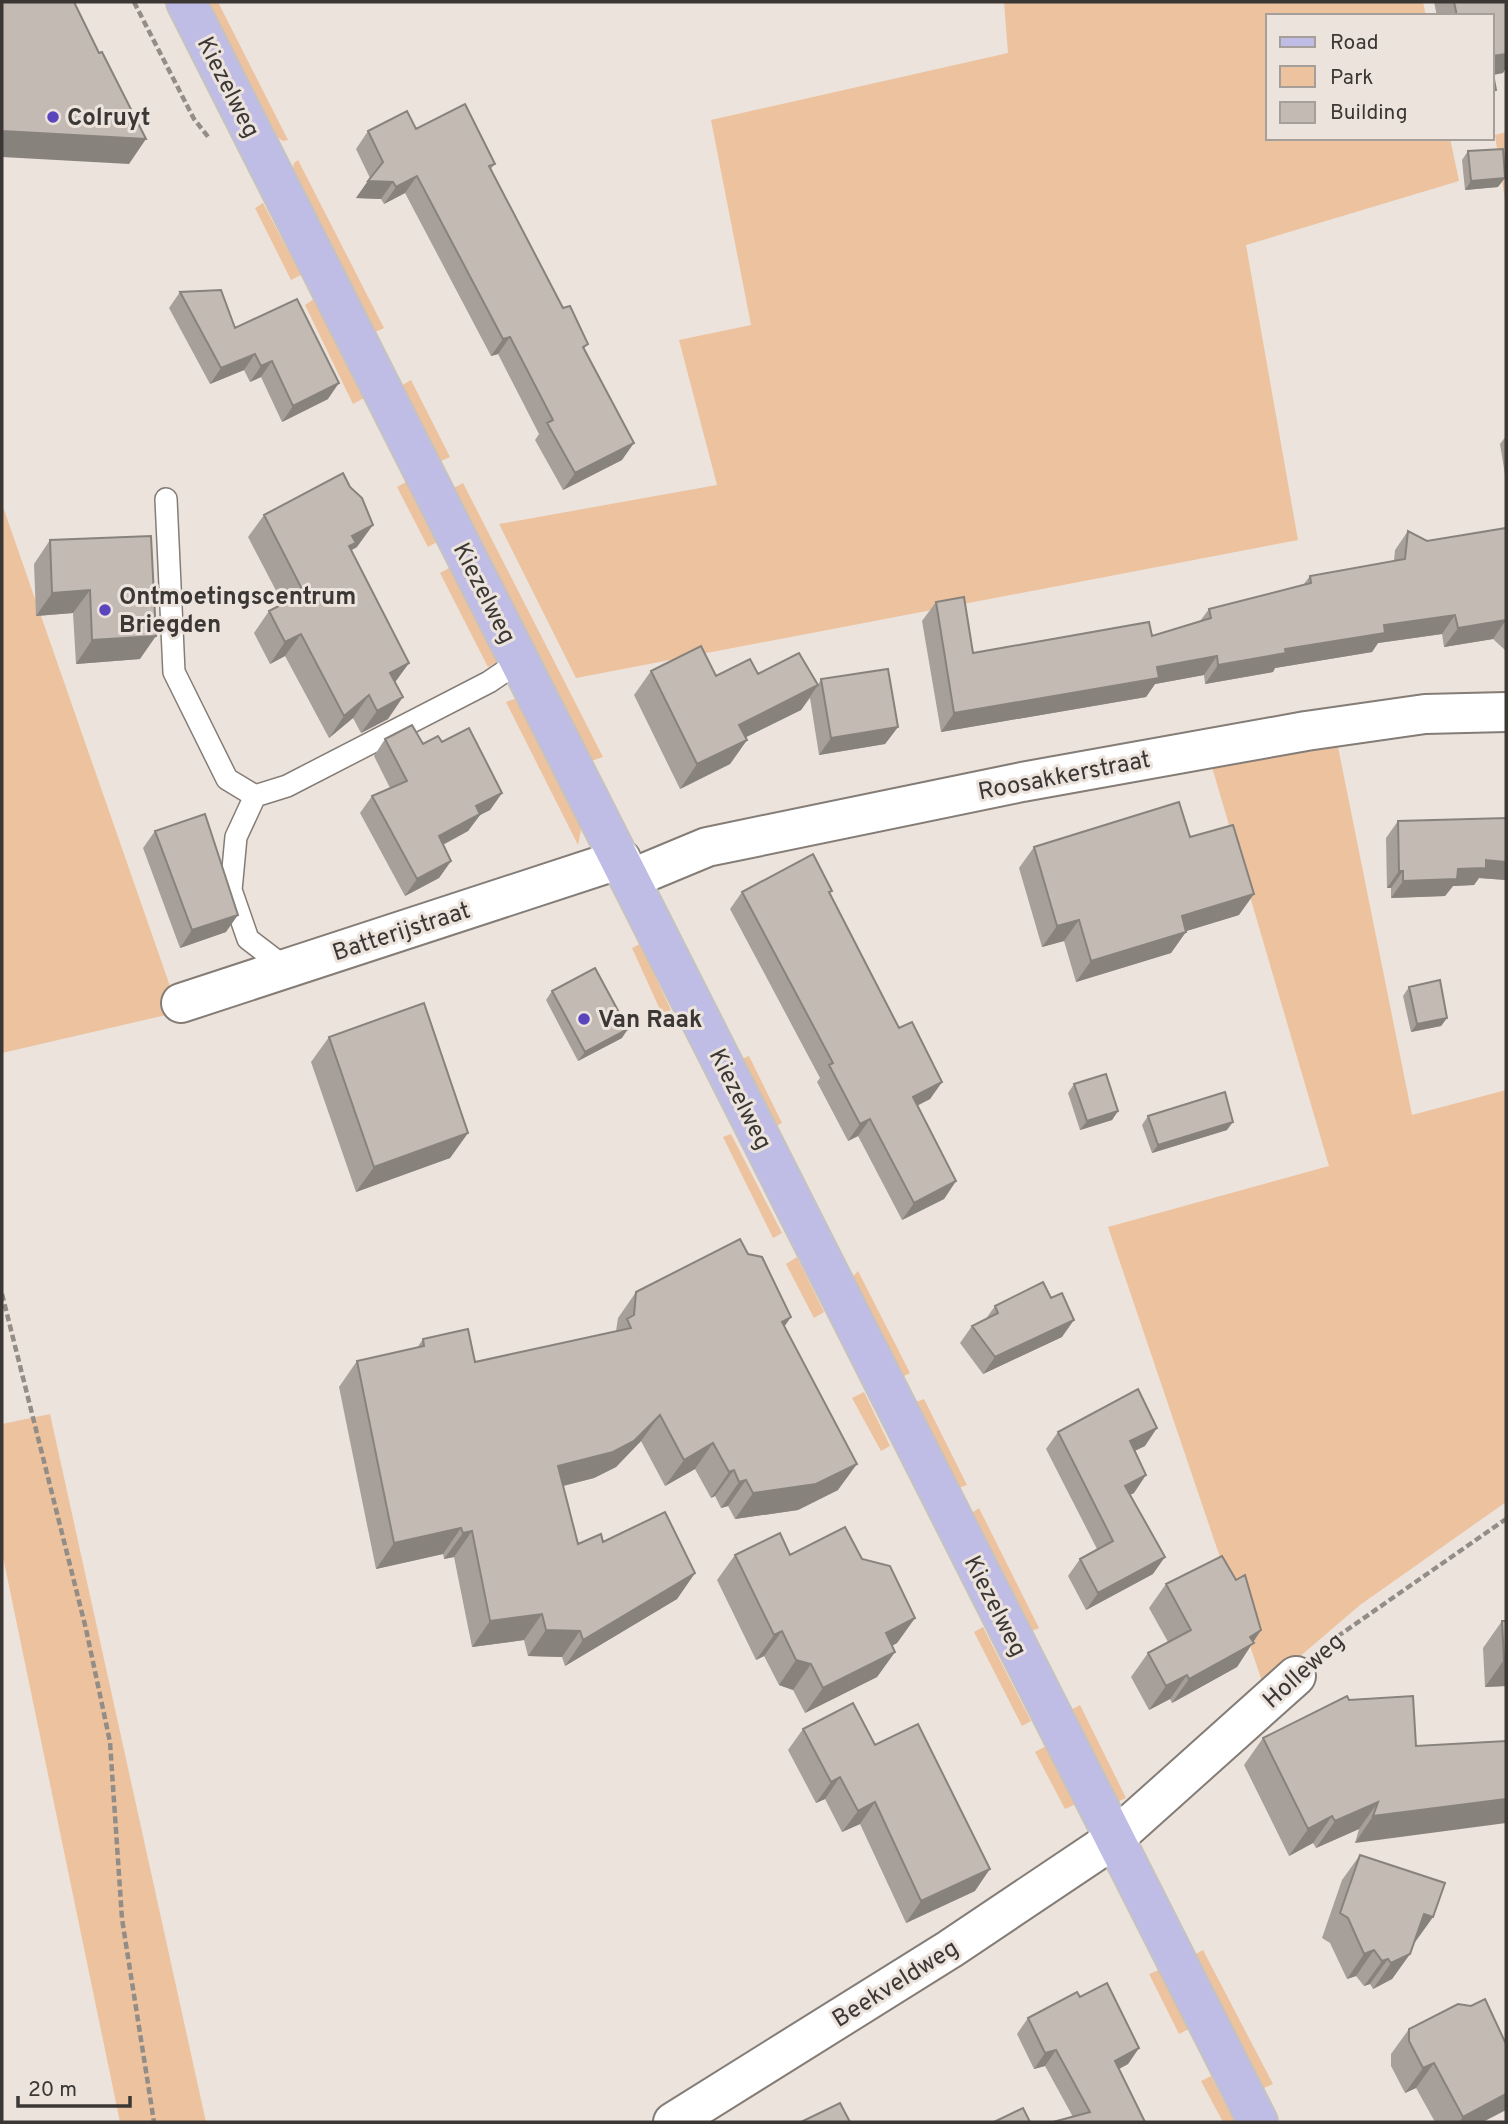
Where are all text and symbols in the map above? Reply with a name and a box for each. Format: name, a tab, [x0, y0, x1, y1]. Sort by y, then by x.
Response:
legend	[1266, 14, 1494, 140]
text: Road	[1330, 30, 1379, 57]
street label: Kiezelweg	[189, 32, 265, 143]
text: Park	[1330, 65, 1373, 92]
text: Building	[1330, 100, 1408, 127]
place label: Colruyt	[67, 104, 150, 134]
marker: Colruyt	[45, 109, 61, 125]
street label: Kiezelweg	[445, 538, 521, 649]
place label: Ontmoetingscentrum Briegden	[119, 583, 356, 641]
marker: Ontmoetingscentrum Briegden	[97, 602, 113, 618]
street label: Roosakkerstraat	[976, 746, 1153, 808]
street label: Batterijstraat	[329, 897, 474, 969]
place label: Van Raak	[598, 1006, 702, 1036]
marker: Van Raak	[576, 1011, 592, 1027]
street label: Kiezelweg	[701, 1044, 777, 1155]
street label: Kiezelweg	[956, 1551, 1032, 1662]
street label: Holleweg	[1257, 1627, 1351, 1716]
street label: Beekveldweg	[827, 1934, 965, 2035]
scale bar	[18, 2064, 130, 2108]
text: 20 m	[28, 2077, 77, 2104]

